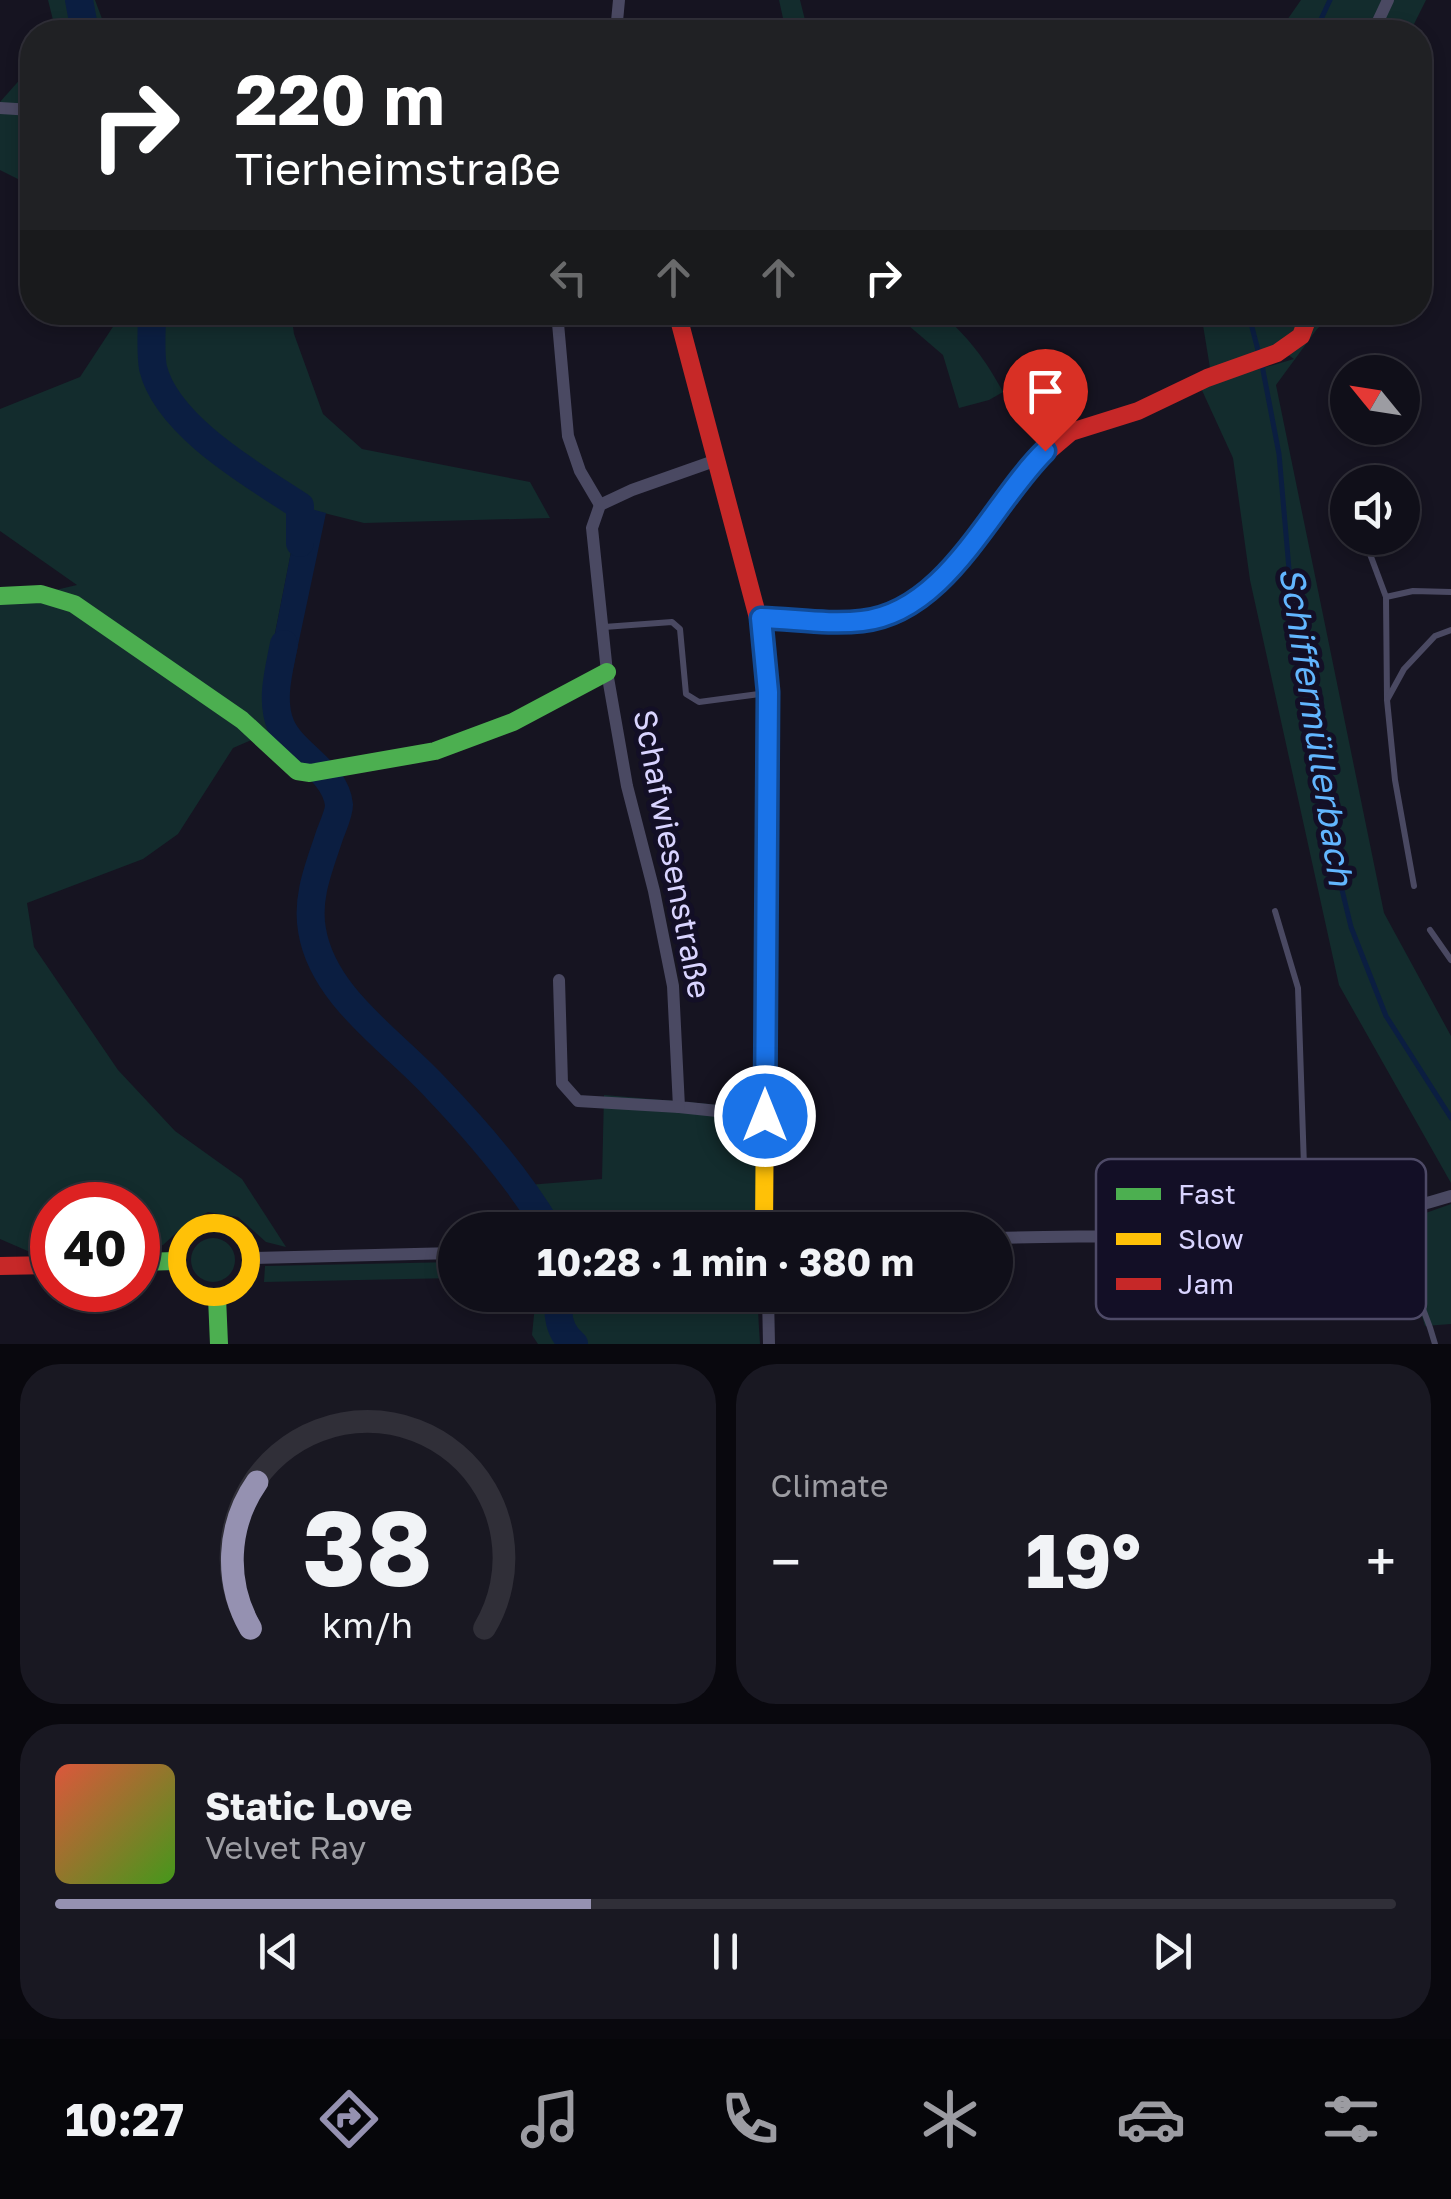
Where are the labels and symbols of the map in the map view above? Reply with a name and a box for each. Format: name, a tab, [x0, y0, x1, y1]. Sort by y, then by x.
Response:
pin	[1003, 349, 1088, 452]
north arrow	[1330, 355, 1420, 445]
water label: Schiffermüllerbach	[1271, 564, 1363, 890]
street label: Schafwiesenstraße	[626, 706, 720, 1002]
position arrow	[713, 1064, 817, 1168]
legend	[1096, 1159, 1426, 1319]
text: Fast	[1178, 1177, 1236, 1210]
speed limit sign: 40	[30, 1182, 160, 1312]
text: Slow	[1178, 1222, 1244, 1255]
text: Jam	[1178, 1267, 1234, 1300]

